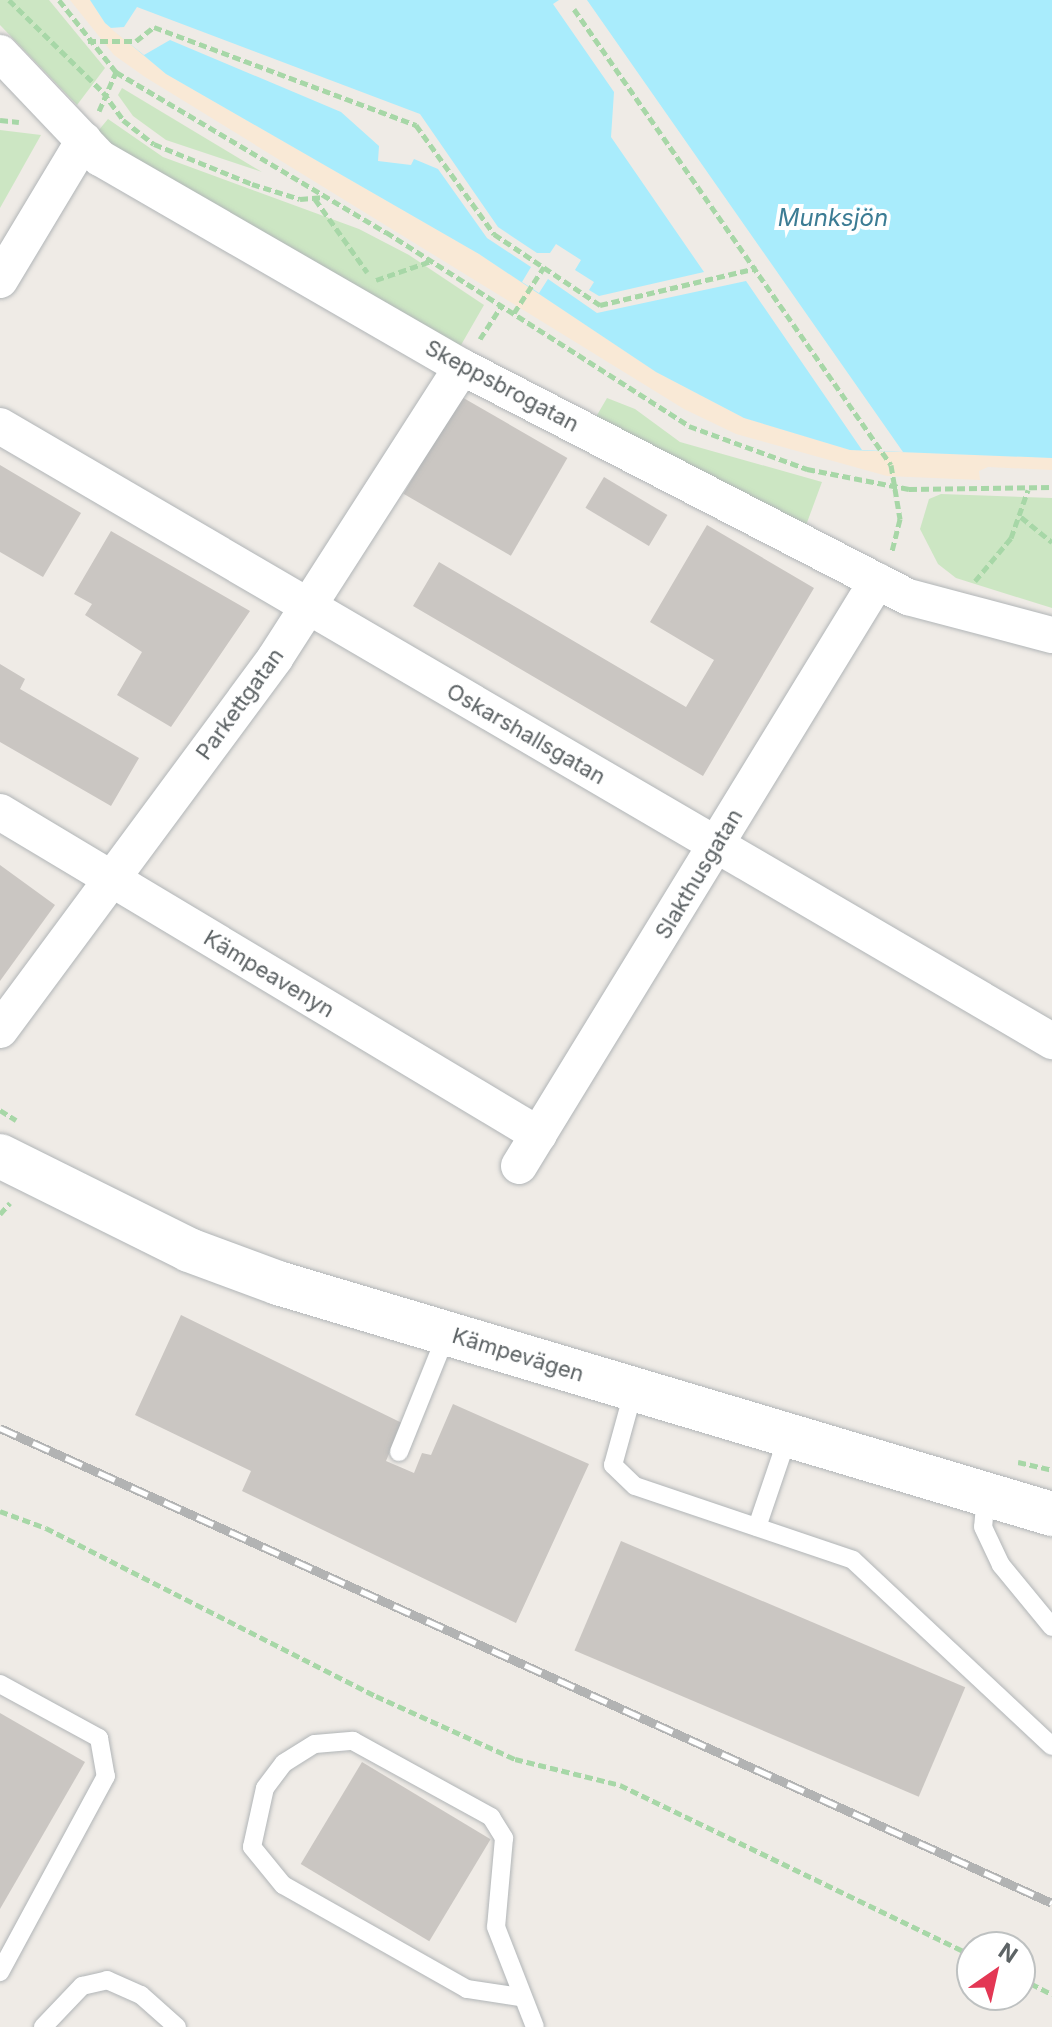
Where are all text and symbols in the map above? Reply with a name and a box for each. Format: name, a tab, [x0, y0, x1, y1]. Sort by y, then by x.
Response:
water label: Munksjön	[778, 204, 888, 232]
street label: Skeppsbrogatan	[421, 334, 583, 438]
street label: Parkettgatan	[191, 643, 289, 765]
street label: Oskarshallsgatan	[442, 678, 610, 790]
street label: Slakthusgatan	[650, 804, 748, 944]
street label: Kämpeavenyn	[199, 925, 339, 1023]
street label: Kämpevägen	[449, 1322, 587, 1388]
north arrow	[956, 1931, 1036, 2011]
text: N	[994, 1937, 1023, 1968]

